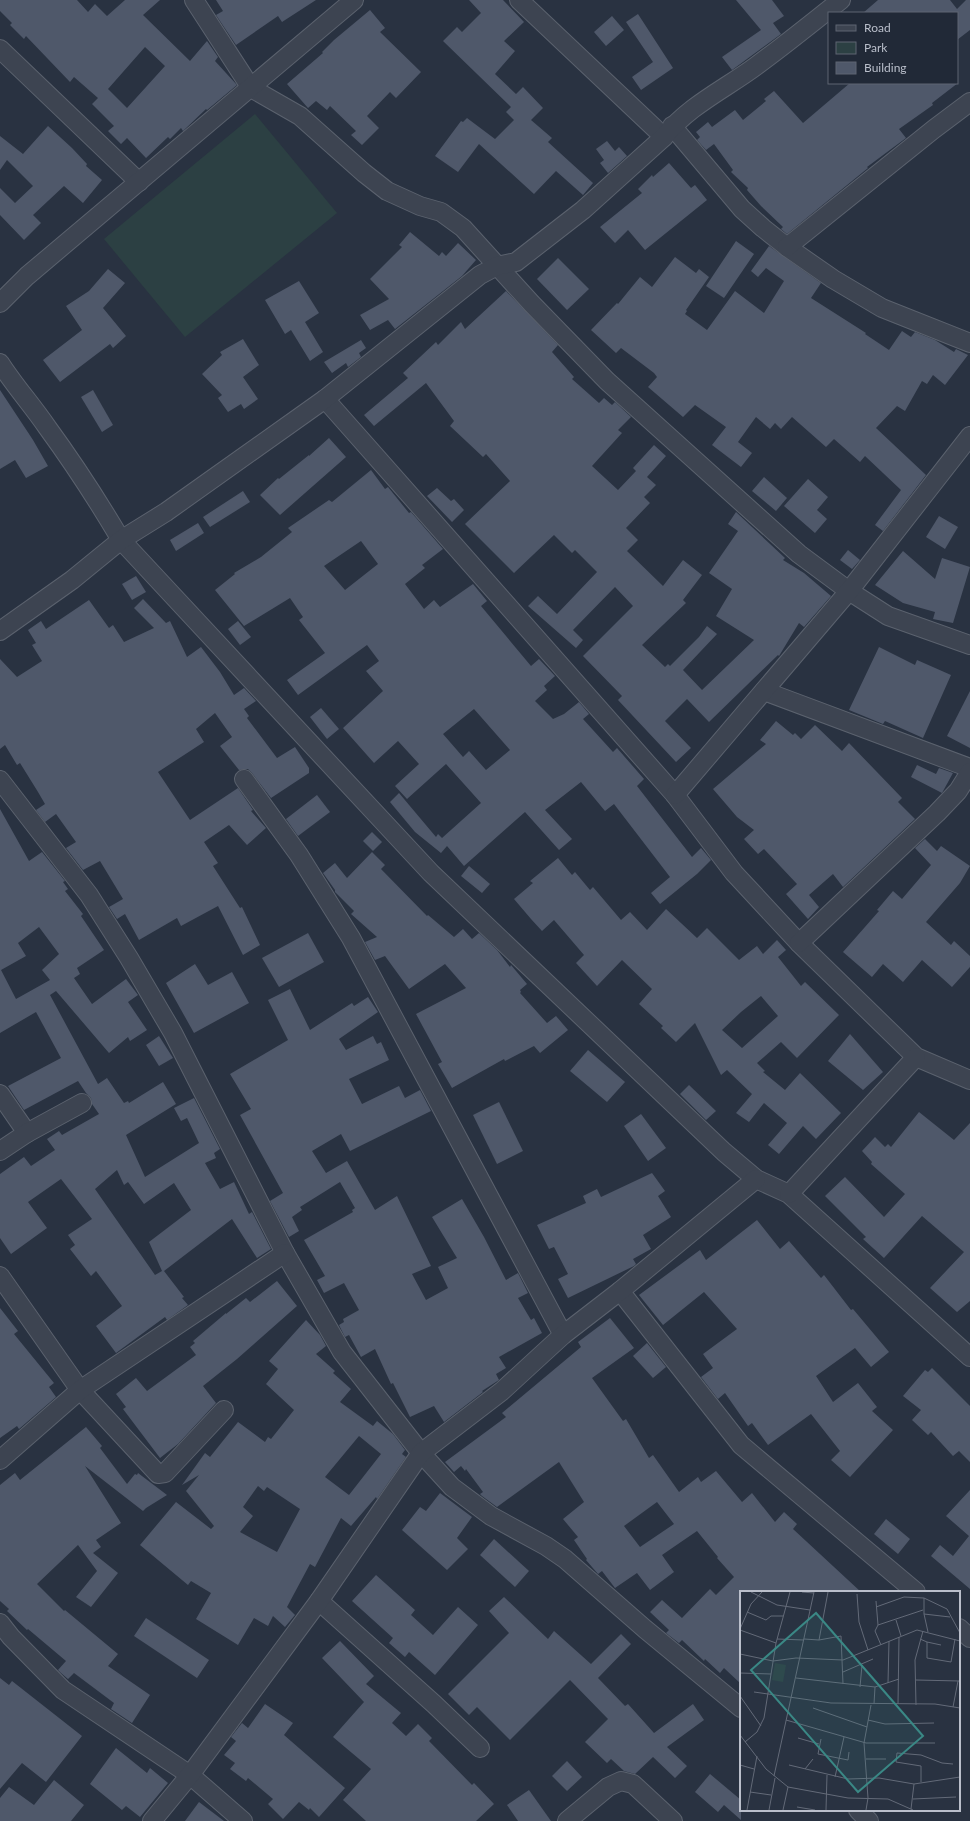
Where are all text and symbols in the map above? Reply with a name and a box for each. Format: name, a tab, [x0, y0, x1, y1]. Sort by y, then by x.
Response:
legend	[828, 12, 958, 84]
text: Road	[864, 20, 891, 35]
text: Park	[864, 40, 888, 55]
text: Building	[864, 60, 907, 75]
inset map	[740, 1591, 960, 1811]

